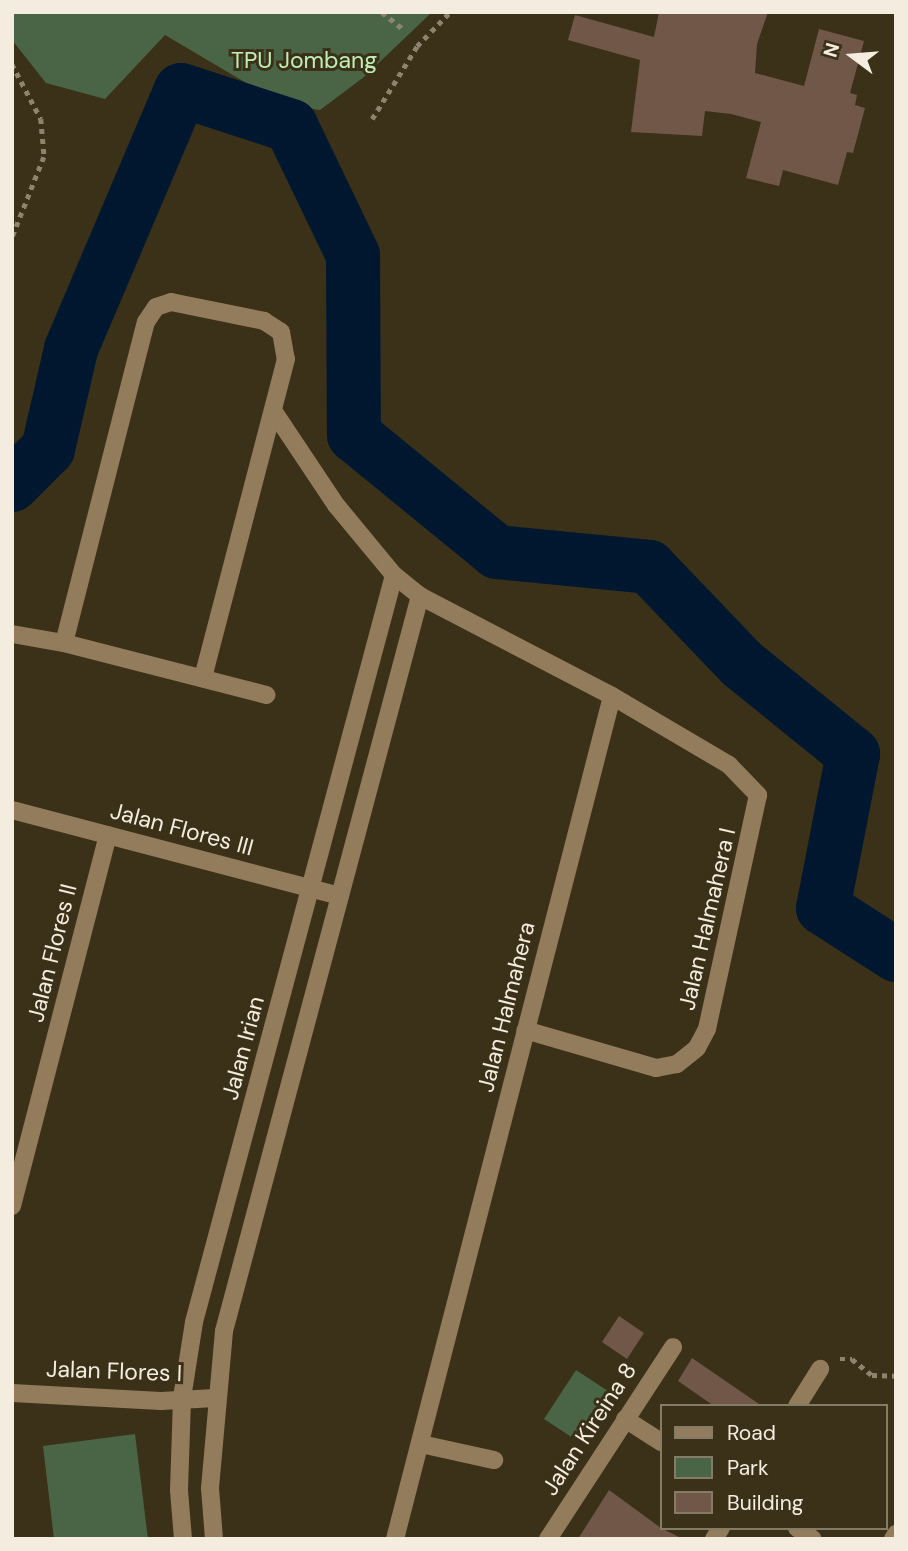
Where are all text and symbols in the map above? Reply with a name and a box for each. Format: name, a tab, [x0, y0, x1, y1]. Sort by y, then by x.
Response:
north arrow	[817, 21, 887, 91]
text: N	[817, 40, 845, 60]
park label: TPU Jombang	[231, 46, 377, 74]
street label: Jalan Flores III	[107, 797, 257, 861]
street label: Jalan Halmahera I	[673, 825, 741, 1013]
street label: Jalan Flores II	[21, 881, 83, 1025]
street label: Jalan Halmahera	[471, 919, 541, 1095]
street label: Jalan Irian	[216, 993, 270, 1103]
street label: Jalan Flores I	[45, 1355, 183, 1387]
street label: Jalan Kireina 8	[536, 1358, 642, 1500]
legend	[660, 1404, 887, 1530]
text: Road	[727, 1419, 776, 1447]
text: Park	[727, 1454, 768, 1482]
text: Building	[727, 1489, 803, 1517]

